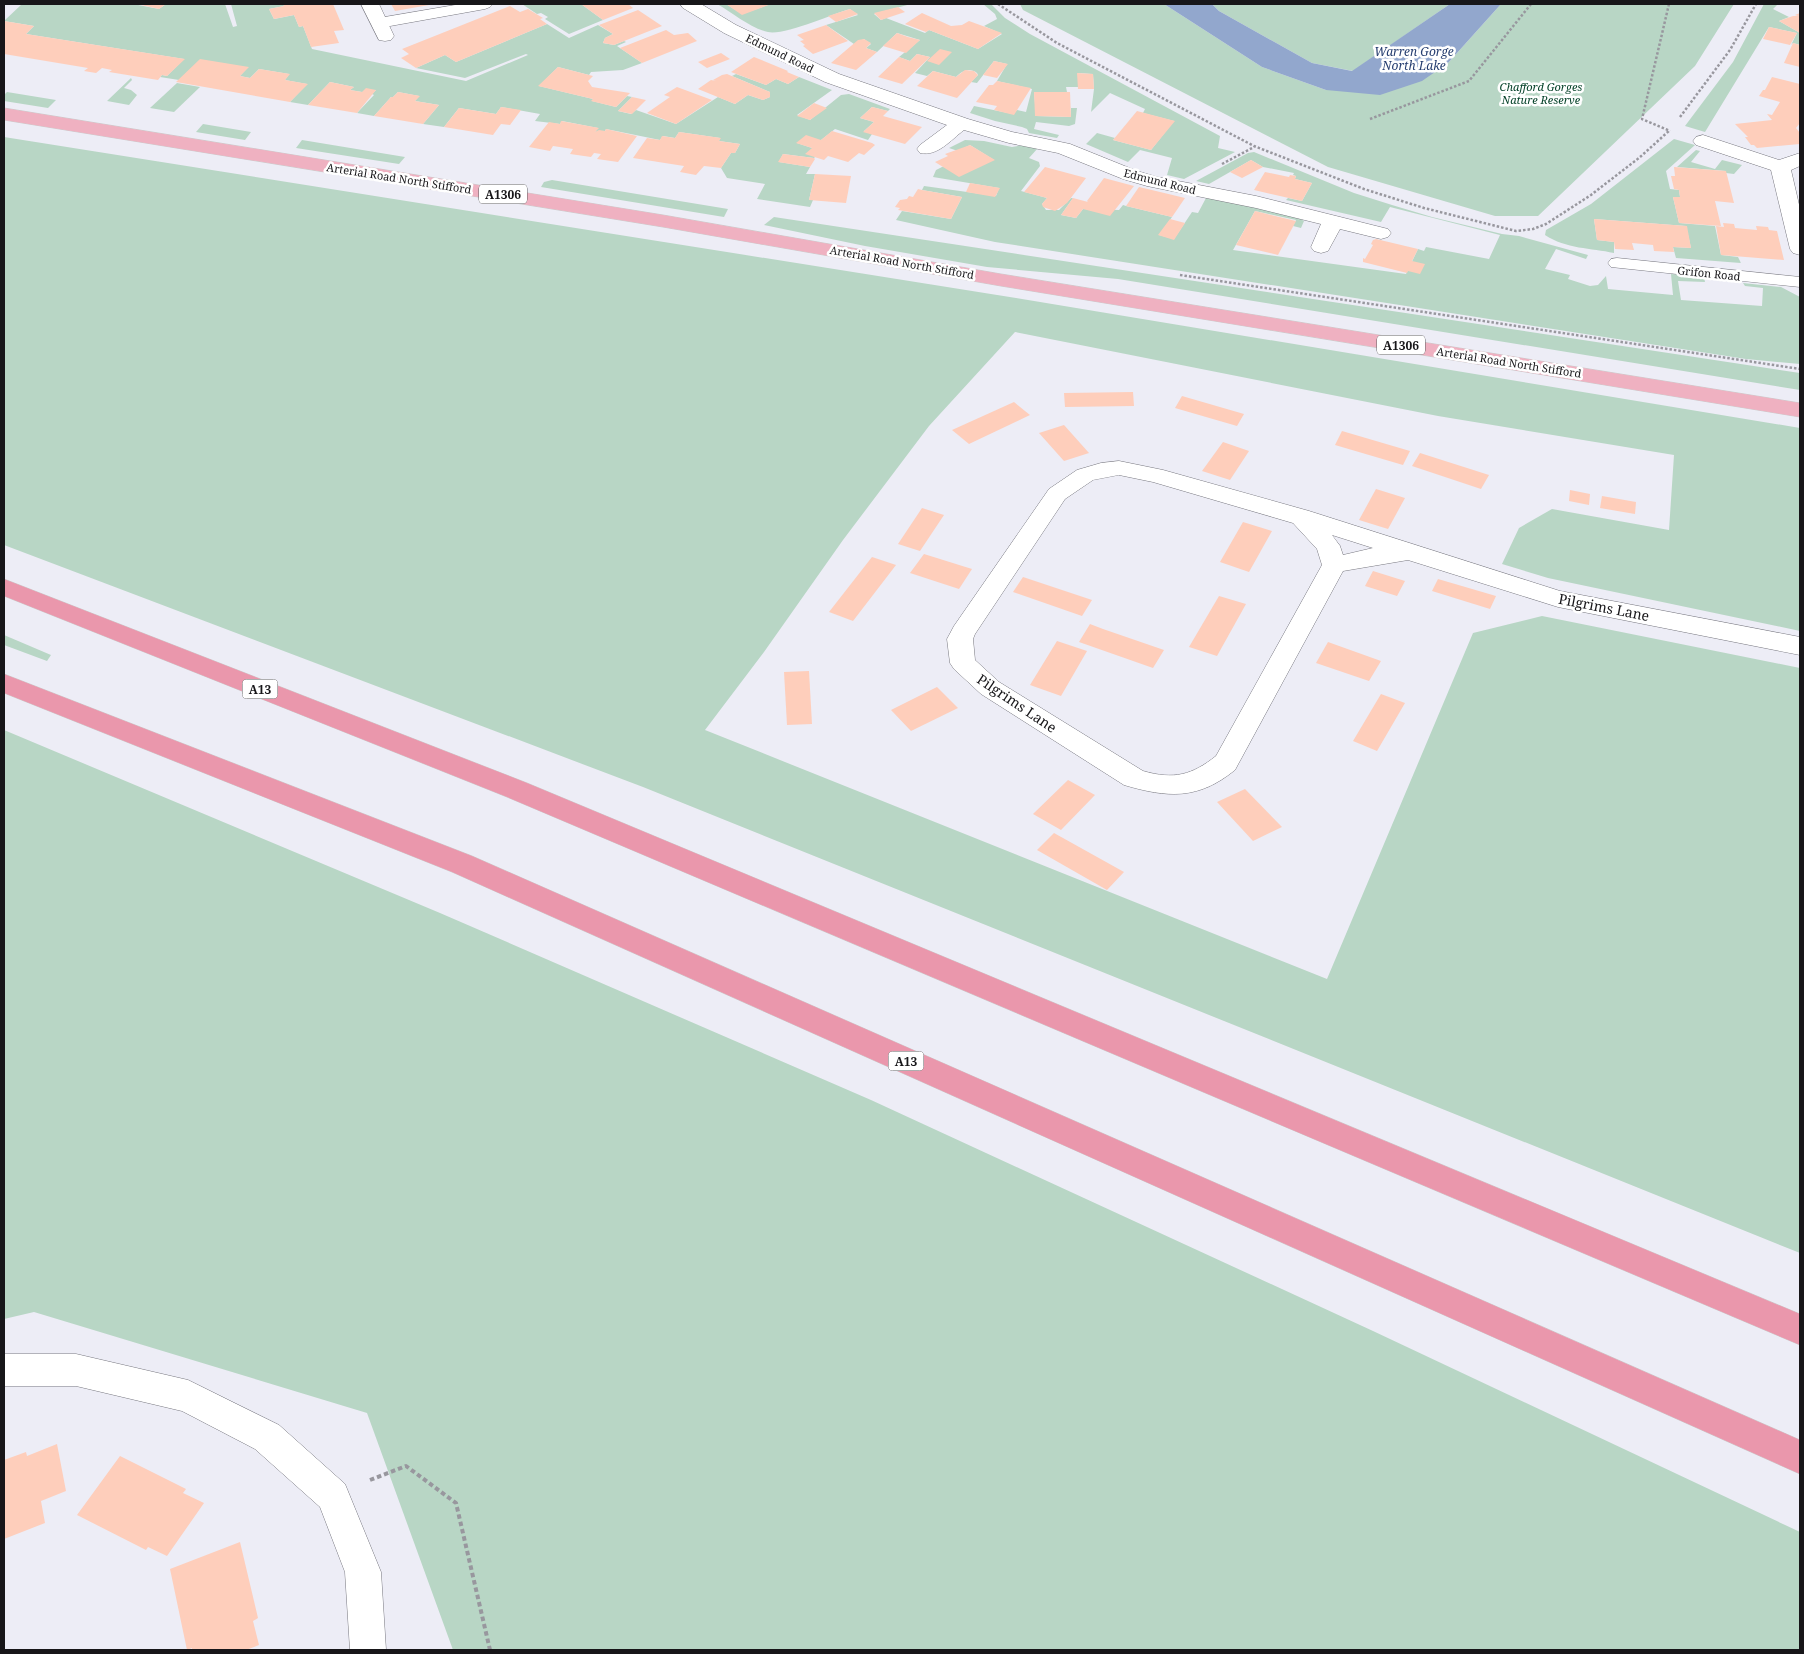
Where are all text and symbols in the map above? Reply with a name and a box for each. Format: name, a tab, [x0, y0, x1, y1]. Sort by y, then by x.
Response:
street label: Edmund Road	[743, 30, 817, 76]
water label: Warren Gorge North Lake	[1374, 43, 1454, 74]
park label: Chafford Gorges Nature Reserve	[1500, 79, 1582, 107]
street label: Arterial Road North Stifford	[326, 159, 473, 197]
street label: Edmund Road	[1122, 165, 1198, 197]
road number: A1306	[479, 184, 527, 203]
street label: Arterial Road North Stifford	[829, 242, 976, 282]
street label: Grifon Road	[1677, 262, 1742, 284]
road number: A1306	[1377, 336, 1425, 354]
street label: Arterial Road North Stifford	[1436, 343, 1583, 381]
street label: Pilgrims Lane	[1557, 589, 1651, 625]
street label: Pilgrims Lane	[973, 669, 1061, 737]
road number: A13	[242, 680, 278, 699]
road number: A13	[888, 1052, 924, 1070]

